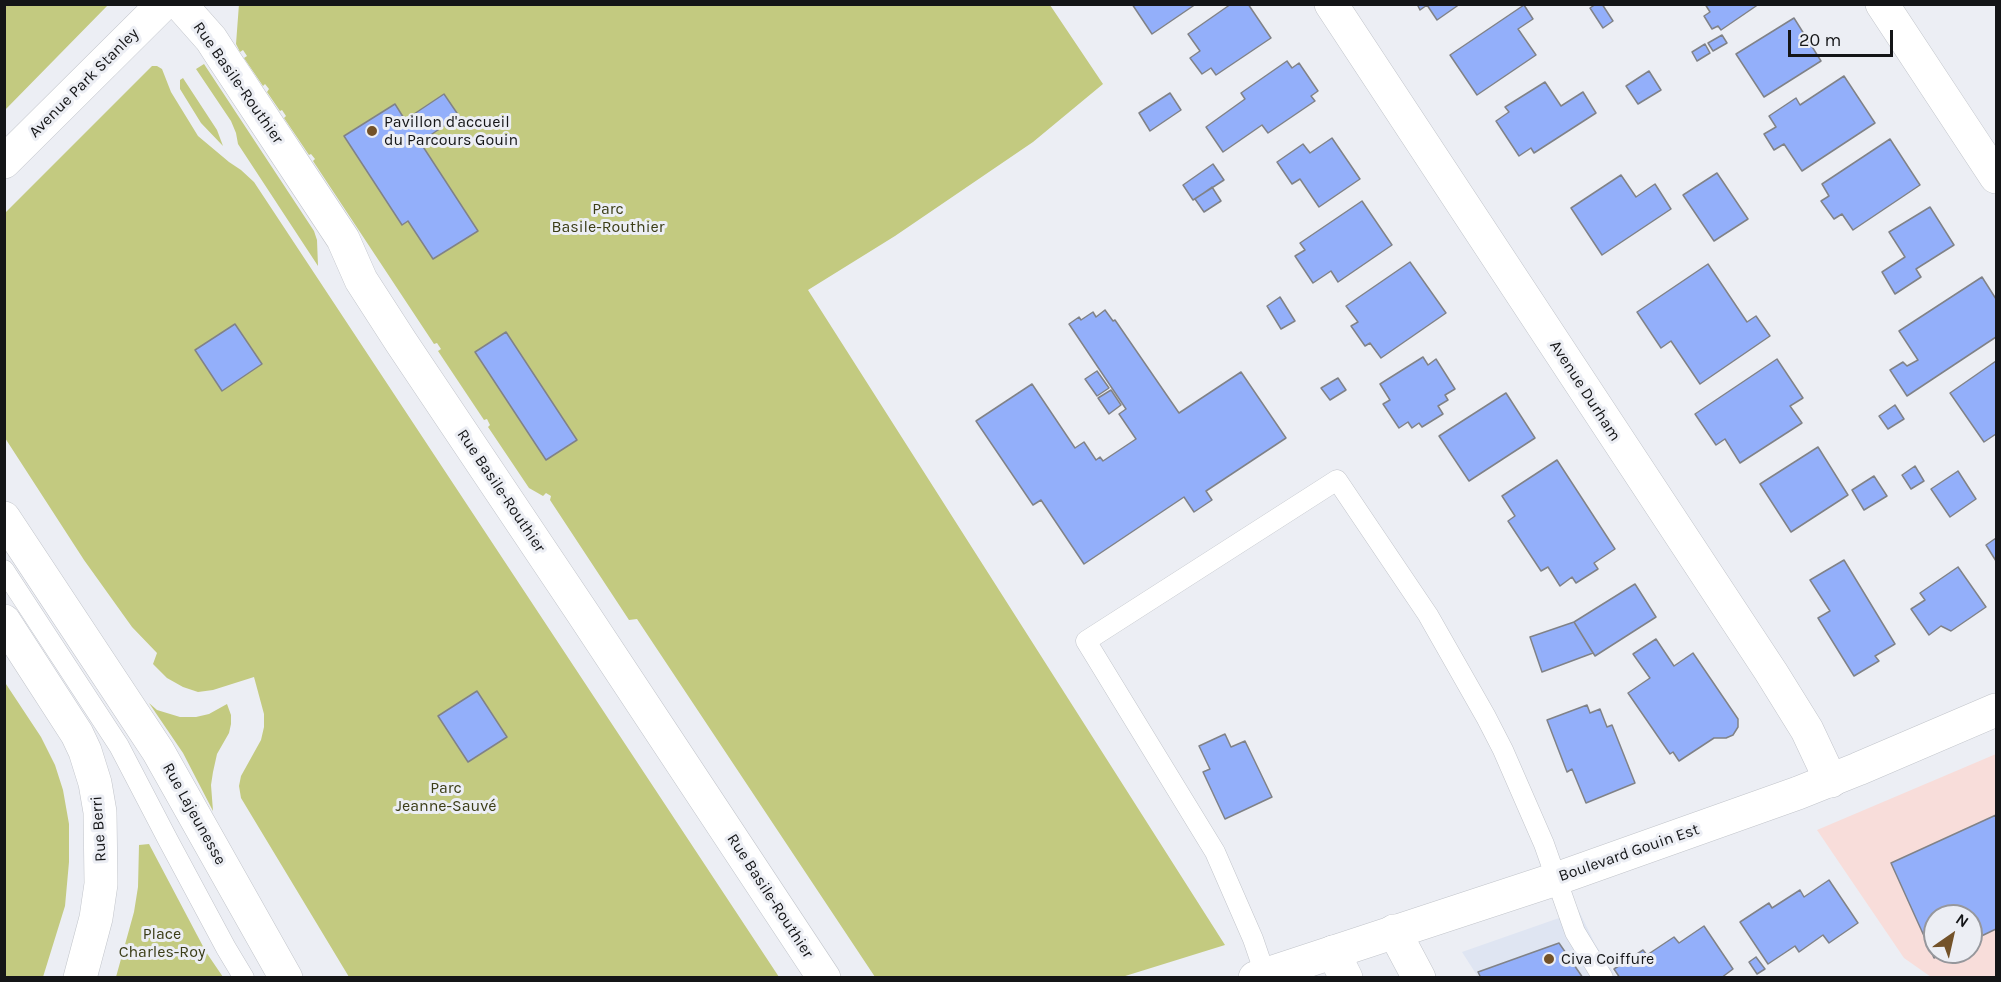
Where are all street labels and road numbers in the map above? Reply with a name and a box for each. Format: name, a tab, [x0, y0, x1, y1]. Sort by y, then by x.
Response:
street label: Rue Basile-Routhier	[189, 18, 287, 148]
street label: Avenue Park Stanley	[25, 24, 143, 142]
street label: Avenue Durham	[1545, 337, 1625, 445]
street label: Rue Basile-Routhier	[453, 426, 549, 556]
street label: Rue Lajeunesse	[158, 760, 230, 868]
street label: Rue Berri	[87, 795, 111, 863]
street label: Boulevard Gouin Est	[1556, 820, 1702, 886]
street label: Rue Basile-Routhier	[723, 830, 817, 962]

